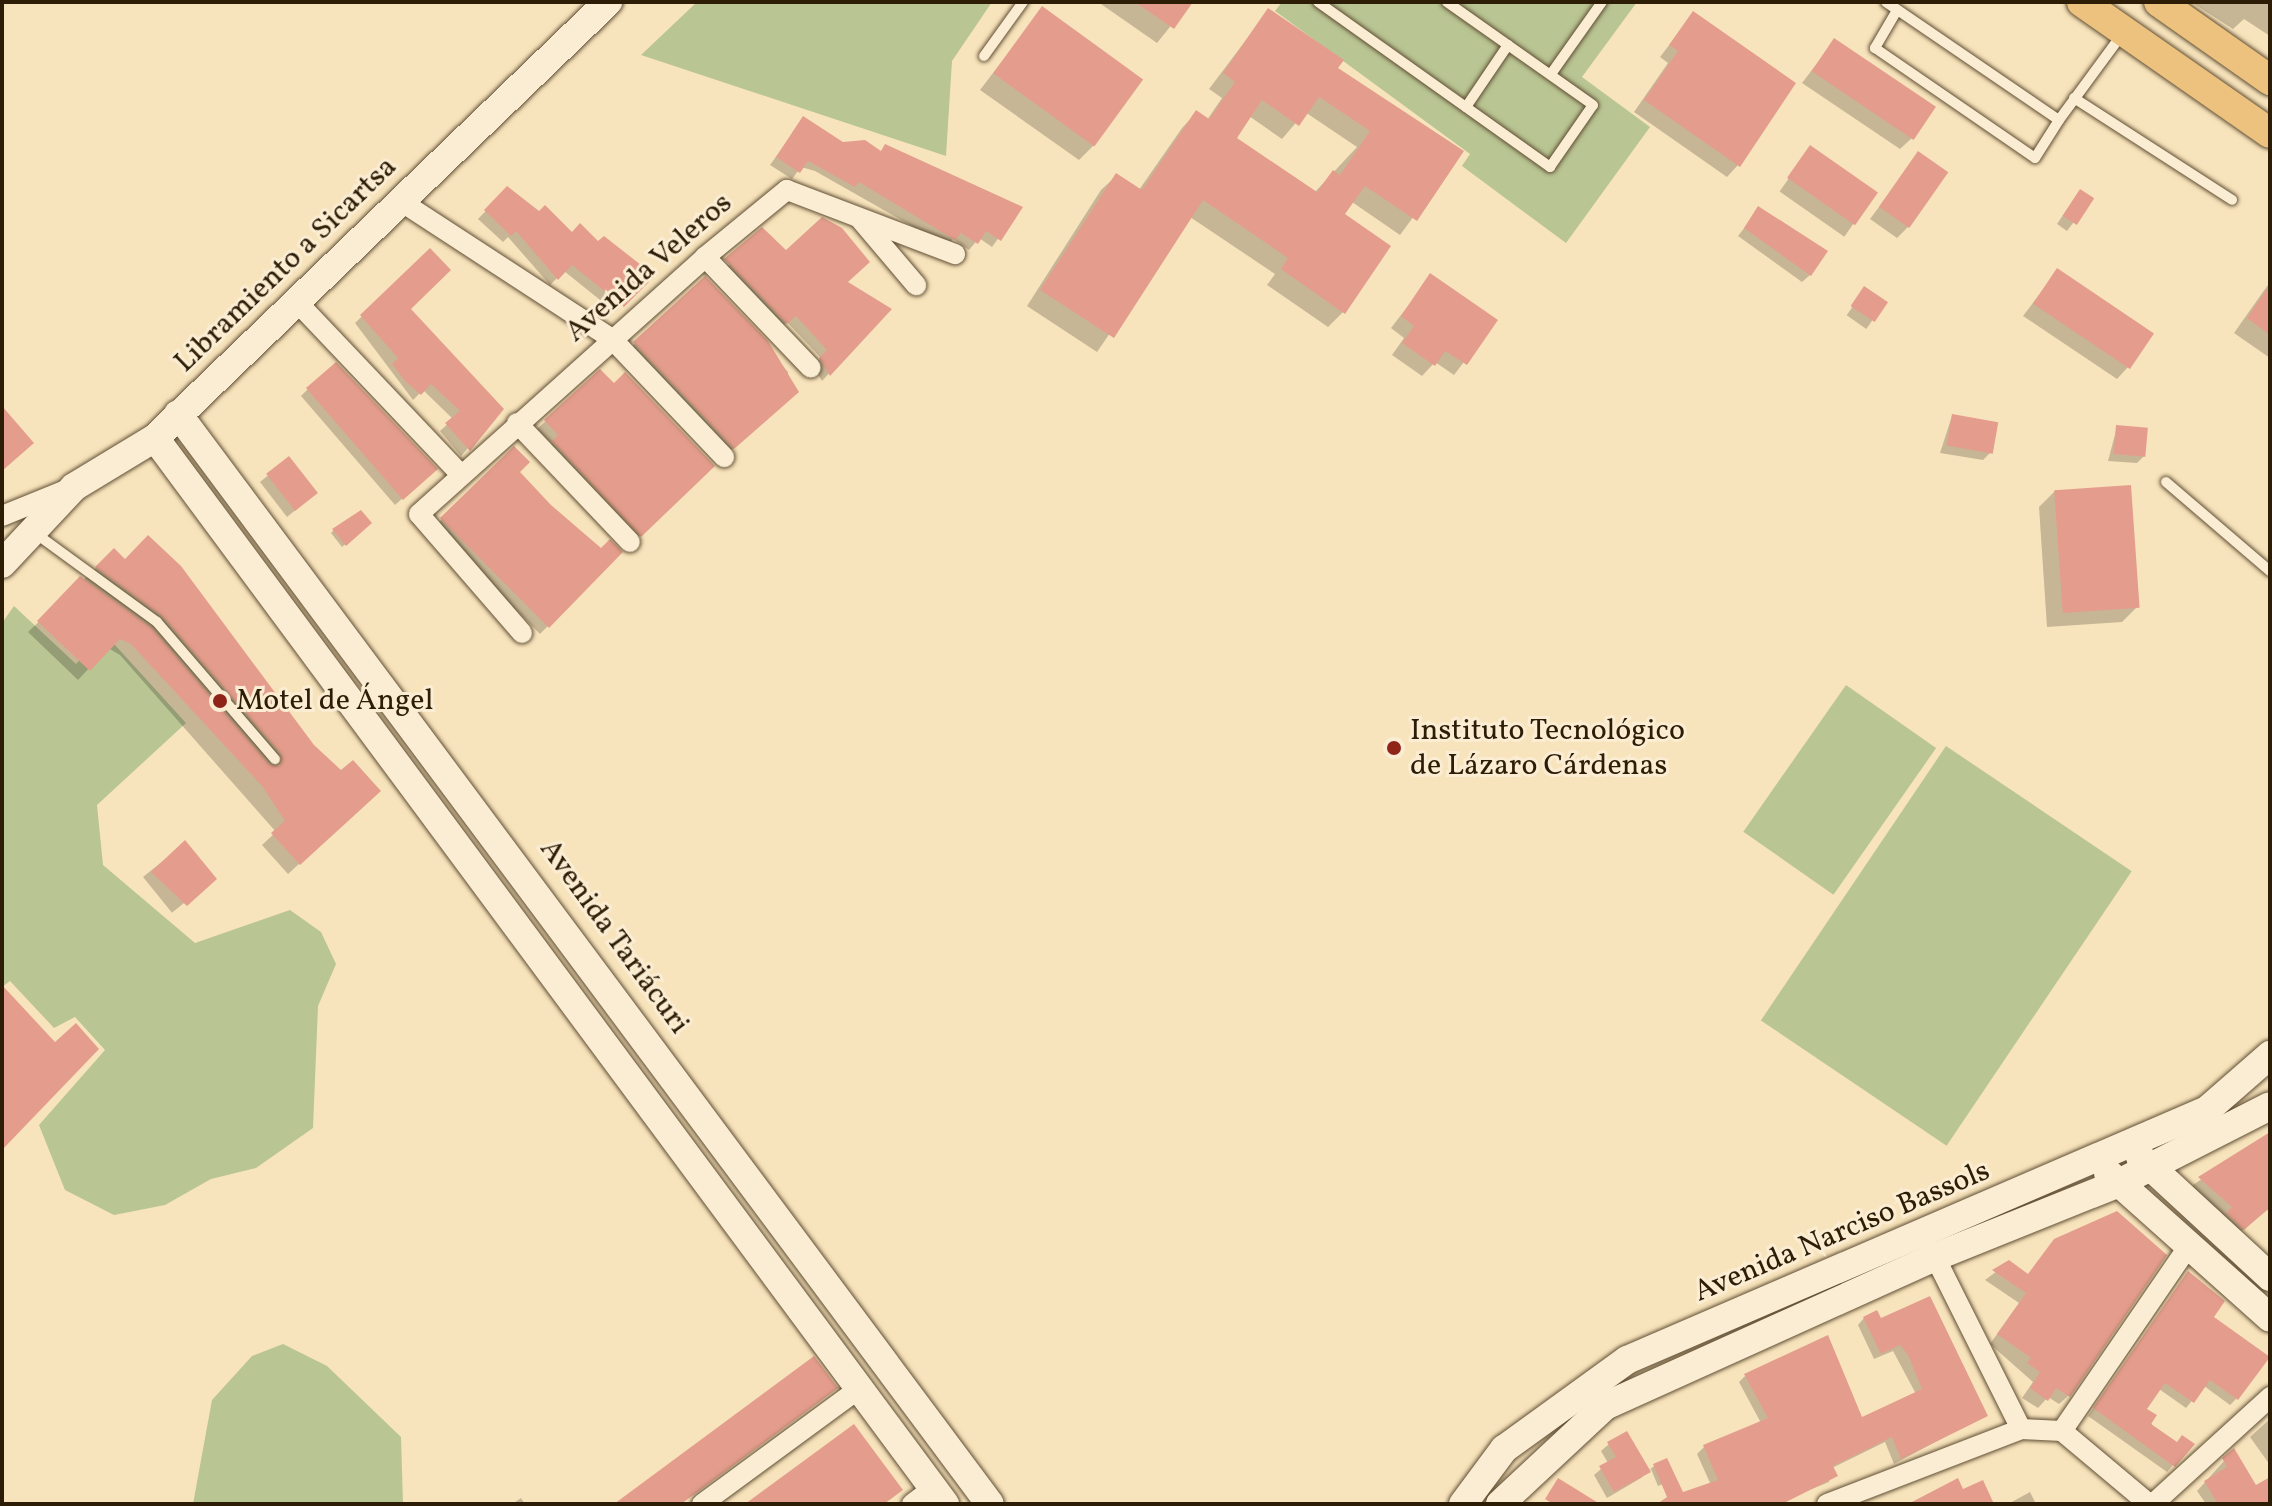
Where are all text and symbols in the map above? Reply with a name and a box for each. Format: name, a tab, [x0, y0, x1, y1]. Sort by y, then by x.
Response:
street label: Libramiento a Sicartsa	[167, 149, 405, 381]
street label: Avenida Veleros	[558, 185, 740, 351]
place label: Motel de Ángel	[236, 683, 433, 719]
marker: Motel de Ángel	[211, 692, 229, 710]
place label: Instituto Tecnológico de Lázaro Cárdenas	[1410, 713, 1686, 784]
marker: Instituto Tecnológico de Lázaro Cárdenas	[1385, 739, 1403, 757]
street label: Avenida Tariácuri	[531, 832, 697, 1042]
street label: Avenida Narciso Bassols	[1689, 1153, 1995, 1311]

